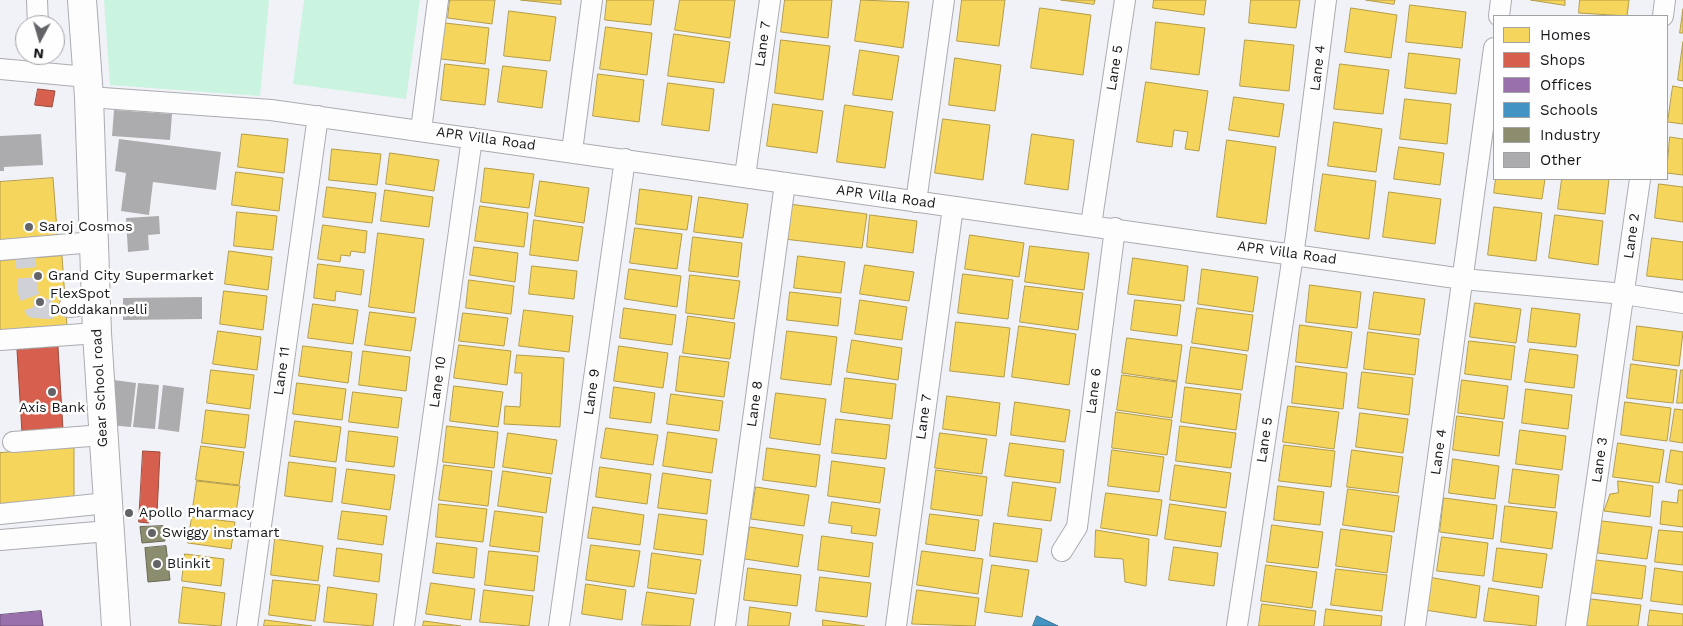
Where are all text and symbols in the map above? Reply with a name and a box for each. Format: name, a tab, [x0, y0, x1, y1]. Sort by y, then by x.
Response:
north arrow	[15, 15, 65, 65]
legend	[1493, 15, 1668, 180]
street label: Lane 7	[752, 20, 774, 68]
text: Homes	[1540, 26, 1591, 44]
street label: Lane 5	[1103, 44, 1127, 92]
street label: Lane 4	[1307, 44, 1329, 92]
text: N	[33, 45, 45, 62]
text: Shops	[1540, 51, 1585, 69]
text: Offices	[1540, 76, 1592, 94]
text: Schools	[1540, 101, 1598, 119]
street label: APR Villa Road	[435, 124, 537, 154]
text: Industry	[1540, 126, 1600, 144]
text: Other	[1540, 151, 1582, 169]
street label: APR Villa Road	[835, 182, 937, 212]
street label: Lane 2	[1620, 212, 1644, 260]
place label: Saroj Cosmos	[39, 219, 133, 235]
marker: Saroj Cosmos	[23, 221, 35, 233]
street label: APR Villa Road	[1236, 238, 1338, 268]
place label: Grand City Supermarket	[48, 268, 213, 284]
marker: Grand City Supermarket	[32, 270, 44, 282]
place label: FlexSpot Doddakannelli	[50, 286, 147, 318]
marker: FlexSpot Doddakannelli	[34, 296, 46, 308]
street label: Gear School road	[89, 328, 111, 448]
street label: Lane 11	[270, 346, 294, 396]
street label: Lane 10	[426, 355, 450, 409]
street label: Lane 6	[1083, 367, 1105, 415]
street label: Lane 9	[580, 368, 604, 416]
street label: Lane 8	[743, 380, 767, 428]
marker: Axis Bank	[46, 386, 58, 398]
street label: Lane 7	[913, 393, 935, 441]
place label: Axis Bank	[19, 400, 85, 416]
street label: Lane 5	[1253, 416, 1277, 464]
street label: Lane 4	[1427, 428, 1451, 476]
street label: Lane 3	[1588, 436, 1612, 484]
place label: Apollo Pharmacy	[139, 505, 254, 521]
marker: Apollo Pharmacy	[123, 507, 135, 519]
place label: Swiggy instamart	[162, 525, 279, 541]
marker: Swiggy instamart	[146, 527, 158, 539]
place label: Blinkit	[167, 556, 210, 572]
marker: Blinkit	[151, 558, 163, 570]

